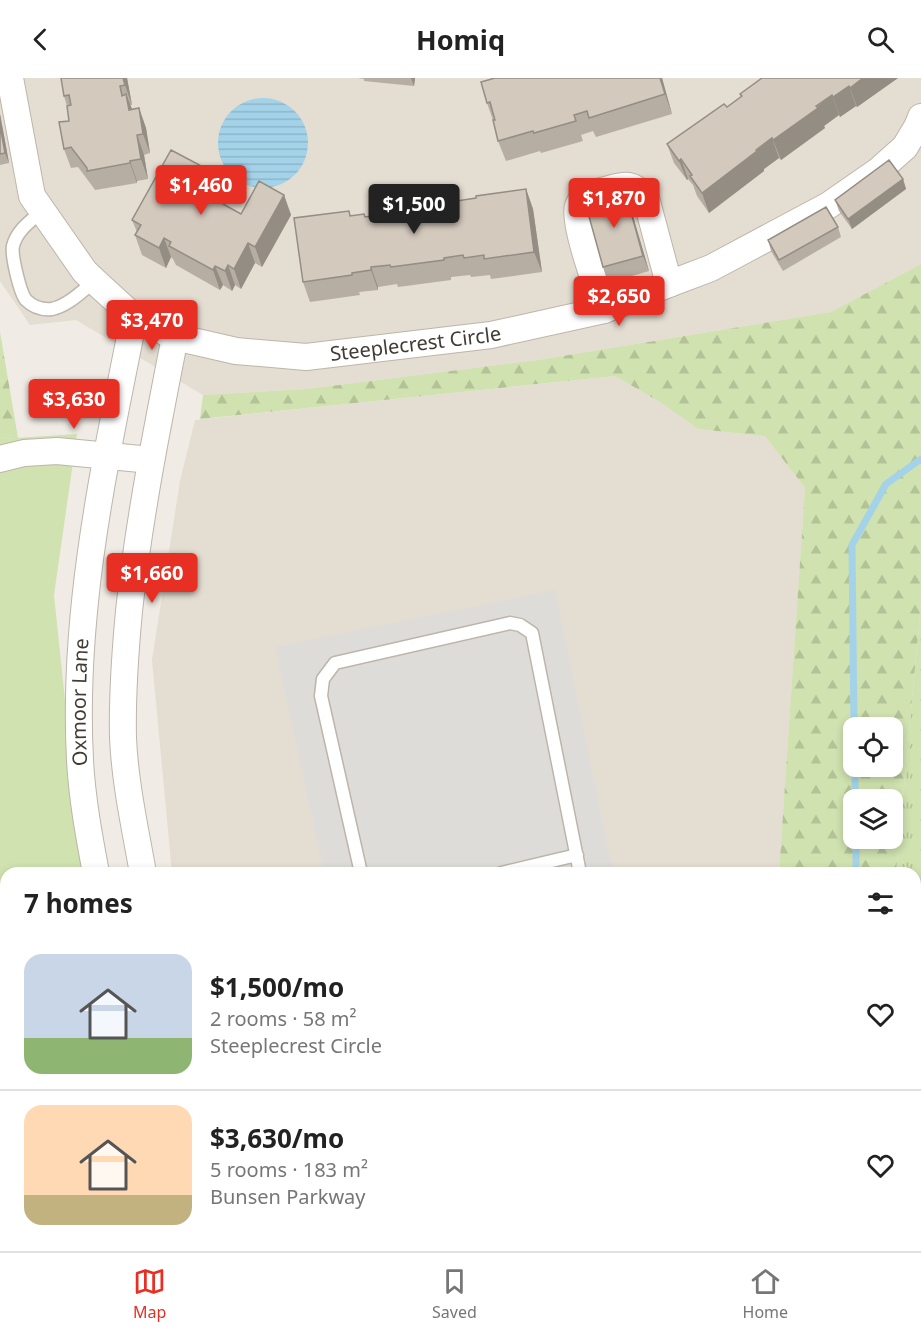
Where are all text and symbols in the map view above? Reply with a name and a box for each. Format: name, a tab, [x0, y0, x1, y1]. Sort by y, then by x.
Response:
text: Homiq	[416, 21, 505, 58]
icon: back	[24, 23, 57, 56]
icon: search	[864, 23, 897, 56]
pin: $1,460	[152, 165, 250, 216]
text: $1,460	[170, 171, 232, 198]
pin: $1,870	[565, 178, 663, 229]
pin: $1,500	[365, 184, 463, 235]
text: $1,870	[583, 184, 645, 211]
text: $1,500	[383, 190, 445, 217]
pin: $2,650	[570, 276, 668, 327]
text: $2,650	[588, 282, 650, 309]
pin: $3,470	[103, 300, 201, 351]
text: $3,470	[121, 306, 183, 333]
street label: Steeplecrest Circle	[328, 319, 504, 367]
pin: $3,630	[25, 379, 123, 430]
text: $3,630	[43, 385, 105, 412]
pin: $1,660	[103, 553, 201, 604]
text: $1,660	[121, 559, 183, 586]
street label: Oxmoor Lane	[65, 637, 95, 767]
map controls	[843, 717, 903, 849]
button: locate	[843, 717, 903, 777]
button: layers	[843, 789, 903, 849]
text: 7 homes	[24, 885, 133, 921]
icon: filters	[864, 887, 897, 920]
text: $1,500/mo	[210, 969, 344, 1005]
icon: home	[72, 978, 144, 1050]
icon: heart	[864, 998, 897, 1031]
text: 2 rooms · 58 m²	[210, 1005, 357, 1032]
text: Steeplecrest Circle	[210, 1032, 382, 1059]
text: $3,630/mo	[210, 1120, 344, 1156]
icon: home	[72, 1129, 144, 1201]
icon: heart	[864, 1149, 897, 1182]
text: 5 rooms · 183 m²	[210, 1156, 368, 1183]
text: Bunsen Parkway	[210, 1183, 366, 1210]
tab: Map	[133, 1265, 166, 1323]
tab: Saved	[432, 1265, 477, 1323]
tab: Home	[743, 1265, 788, 1323]

